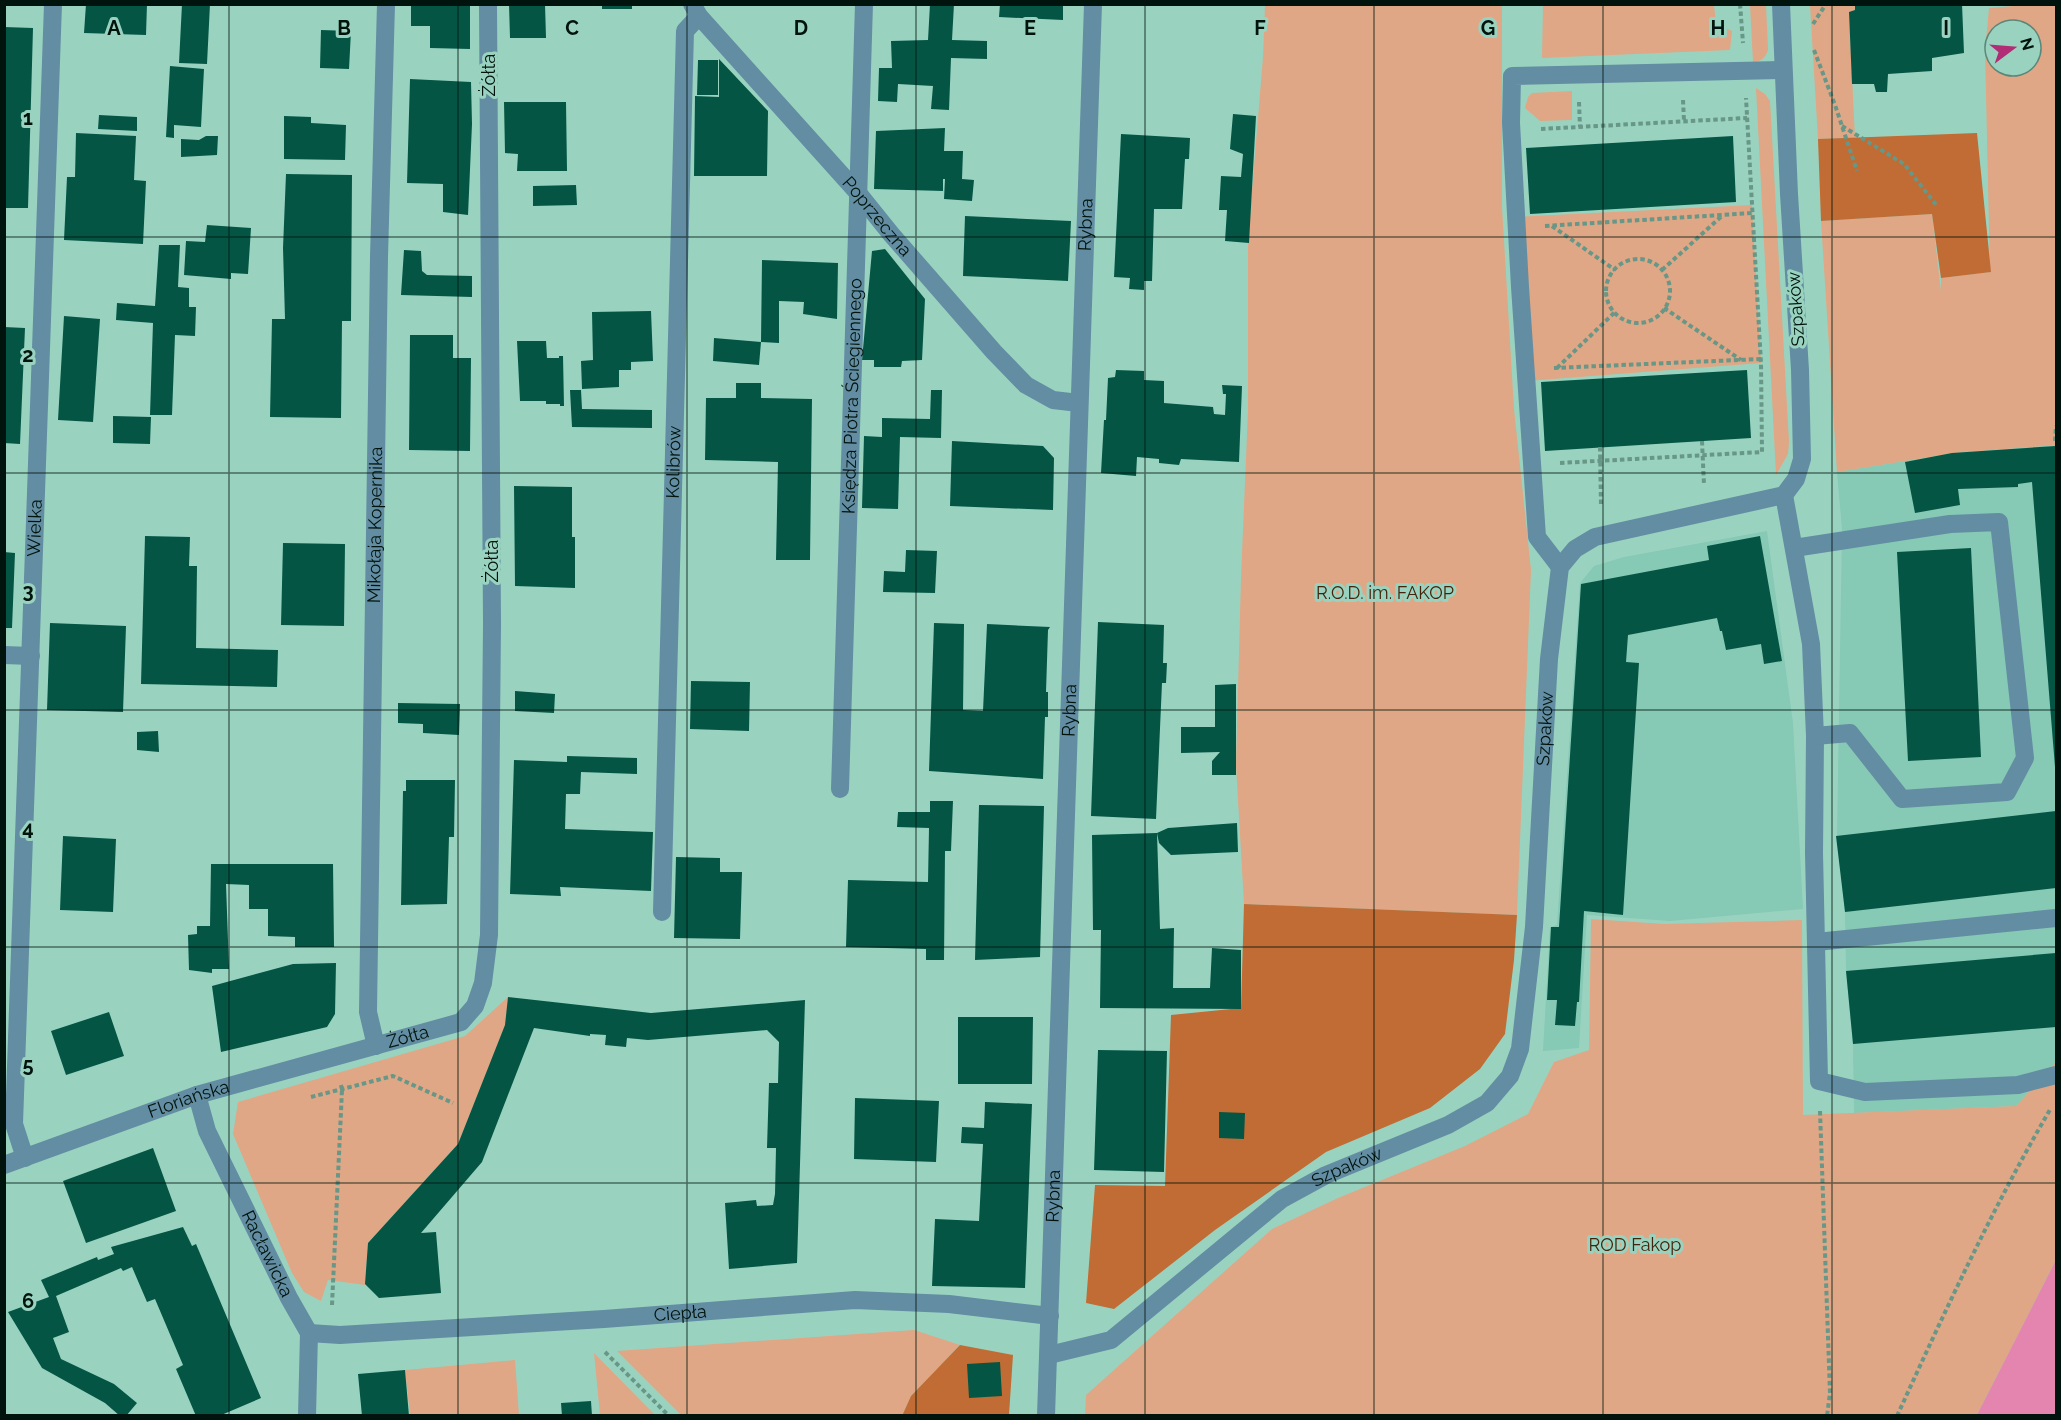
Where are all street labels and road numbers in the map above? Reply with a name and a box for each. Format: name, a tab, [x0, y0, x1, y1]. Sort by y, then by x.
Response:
street label: Żółta	[478, 54, 499, 96]
street label: Poprzeczna	[838, 172, 917, 260]
street label: Rybna	[1074, 198, 1097, 251]
street label: Szpaków	[1782, 271, 1809, 347]
street label: Księdza Piotra Ściegiennego	[837, 278, 866, 514]
street label: Kolibrów	[662, 425, 685, 499]
street label: Mikołaja Kopernika	[363, 447, 386, 603]
street label: Wielka	[23, 499, 46, 557]
street label: Żółta	[481, 540, 502, 582]
street label: Rybna	[1058, 684, 1080, 737]
street label: Szpaków	[1532, 690, 1557, 766]
street label: Żółta	[384, 1020, 431, 1052]
street label: Floriańska	[145, 1076, 232, 1122]
street label: Szpaków	[1308, 1142, 1386, 1191]
street label: Rybna	[1041, 1169, 1064, 1223]
street label: Racławicka	[238, 1207, 298, 1300]
street label: Ciepła	[653, 1300, 707, 1325]

